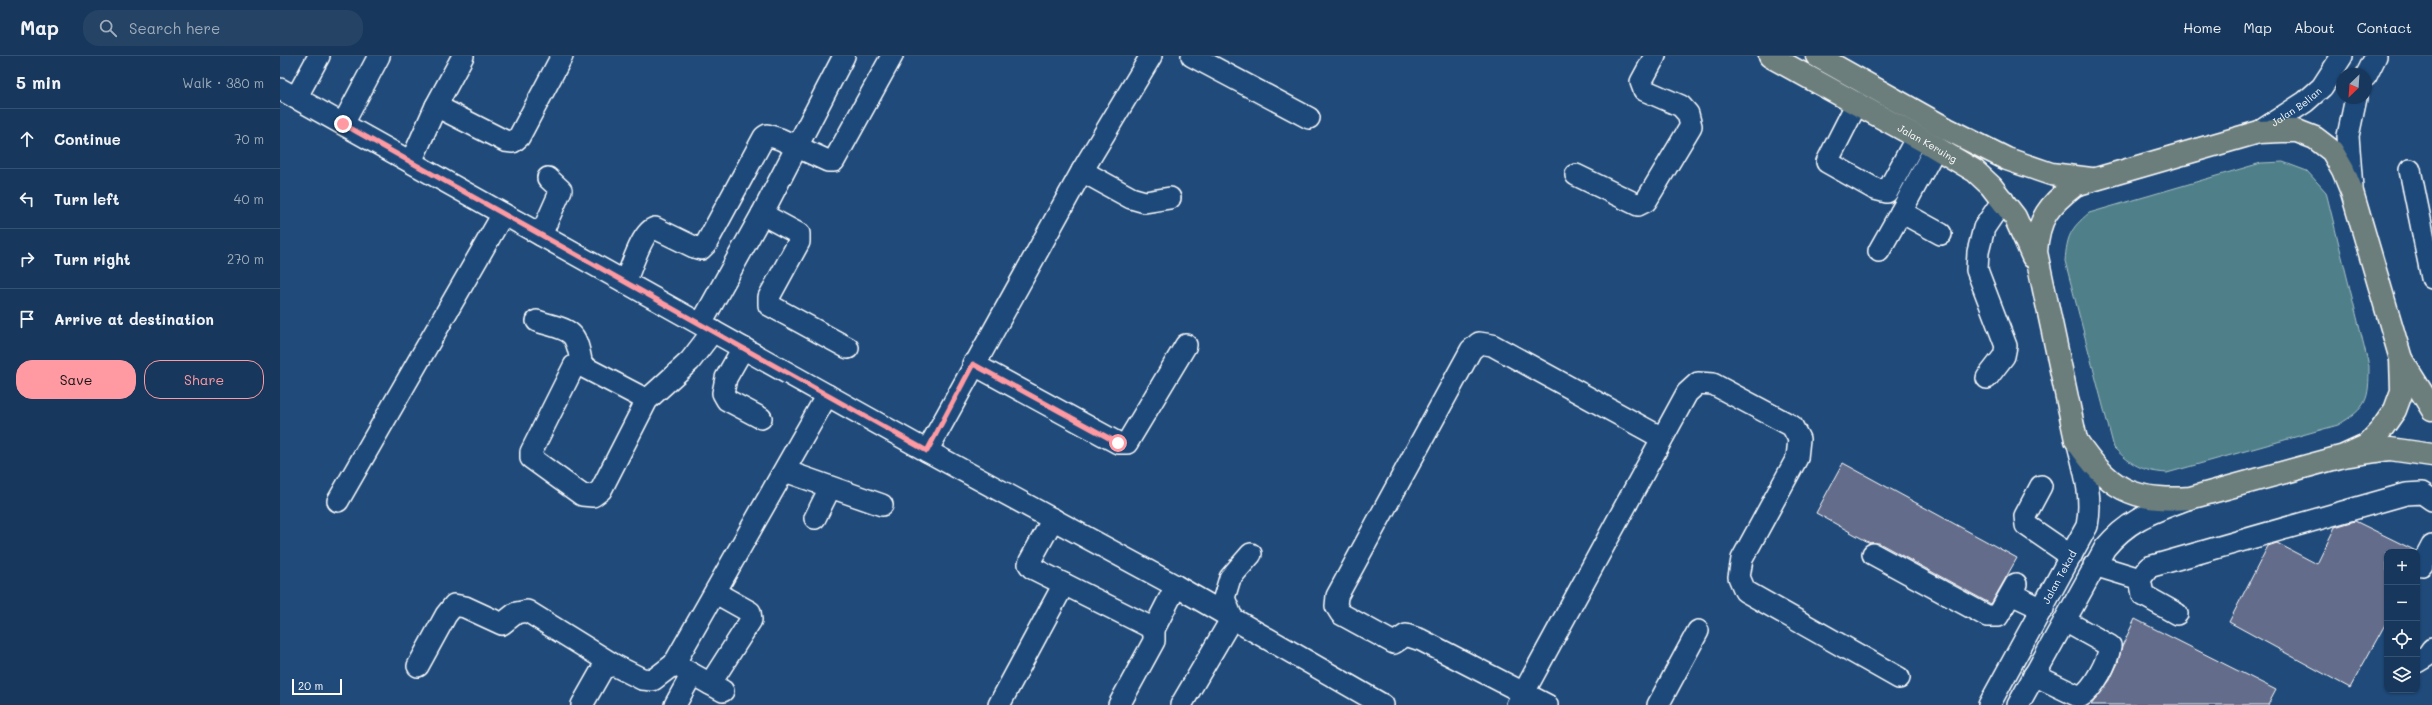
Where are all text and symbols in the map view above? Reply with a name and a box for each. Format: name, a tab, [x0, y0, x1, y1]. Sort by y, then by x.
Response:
search box	[83, 10, 363, 46]
text: Map	[20, 15, 59, 40]
icon: search	[97, 17, 119, 39]
text: Search here	[129, 18, 220, 38]
text: Home	[2183, 18, 2221, 37]
text: Map	[2243, 18, 2272, 37]
text: About	[2294, 18, 2335, 37]
text: Contact	[2357, 18, 2412, 37]
north arrow	[2336, 68, 2372, 104]
text: 5 min	[16, 71, 61, 93]
text: Walk · 380 m	[182, 74, 264, 91]
street label: Jalan Belian	[2268, 84, 2324, 129]
route end	[334, 115, 352, 133]
street label: Jalan Keruing	[1895, 121, 1960, 166]
icon: ahead	[16, 128, 38, 150]
text: Continue	[54, 129, 121, 149]
text: 70 m	[234, 130, 264, 147]
icon: left	[16, 188, 38, 210]
text: Turn left	[54, 189, 119, 209]
text: 40 m	[234, 190, 264, 207]
icon: right	[16, 248, 38, 270]
text: Turn right	[54, 249, 131, 269]
text: 270 m	[227, 250, 264, 267]
icon: arrive	[16, 308, 38, 330]
text: Arrive at destination	[54, 309, 214, 329]
button: Save	[16, 360, 136, 399]
button: Share	[144, 360, 264, 399]
route start	[1109, 434, 1127, 452]
street label: Jalan Tekad	[2039, 548, 2079, 606]
map controls	[2384, 549, 2420, 693]
button: +	[2384, 549, 2420, 585]
button: −	[2384, 585, 2420, 621]
button: locate	[2384, 621, 2420, 657]
button: layers	[2384, 657, 2420, 693]
scale bar	[292, 677, 342, 696]
text: 20 m	[298, 678, 323, 693]

